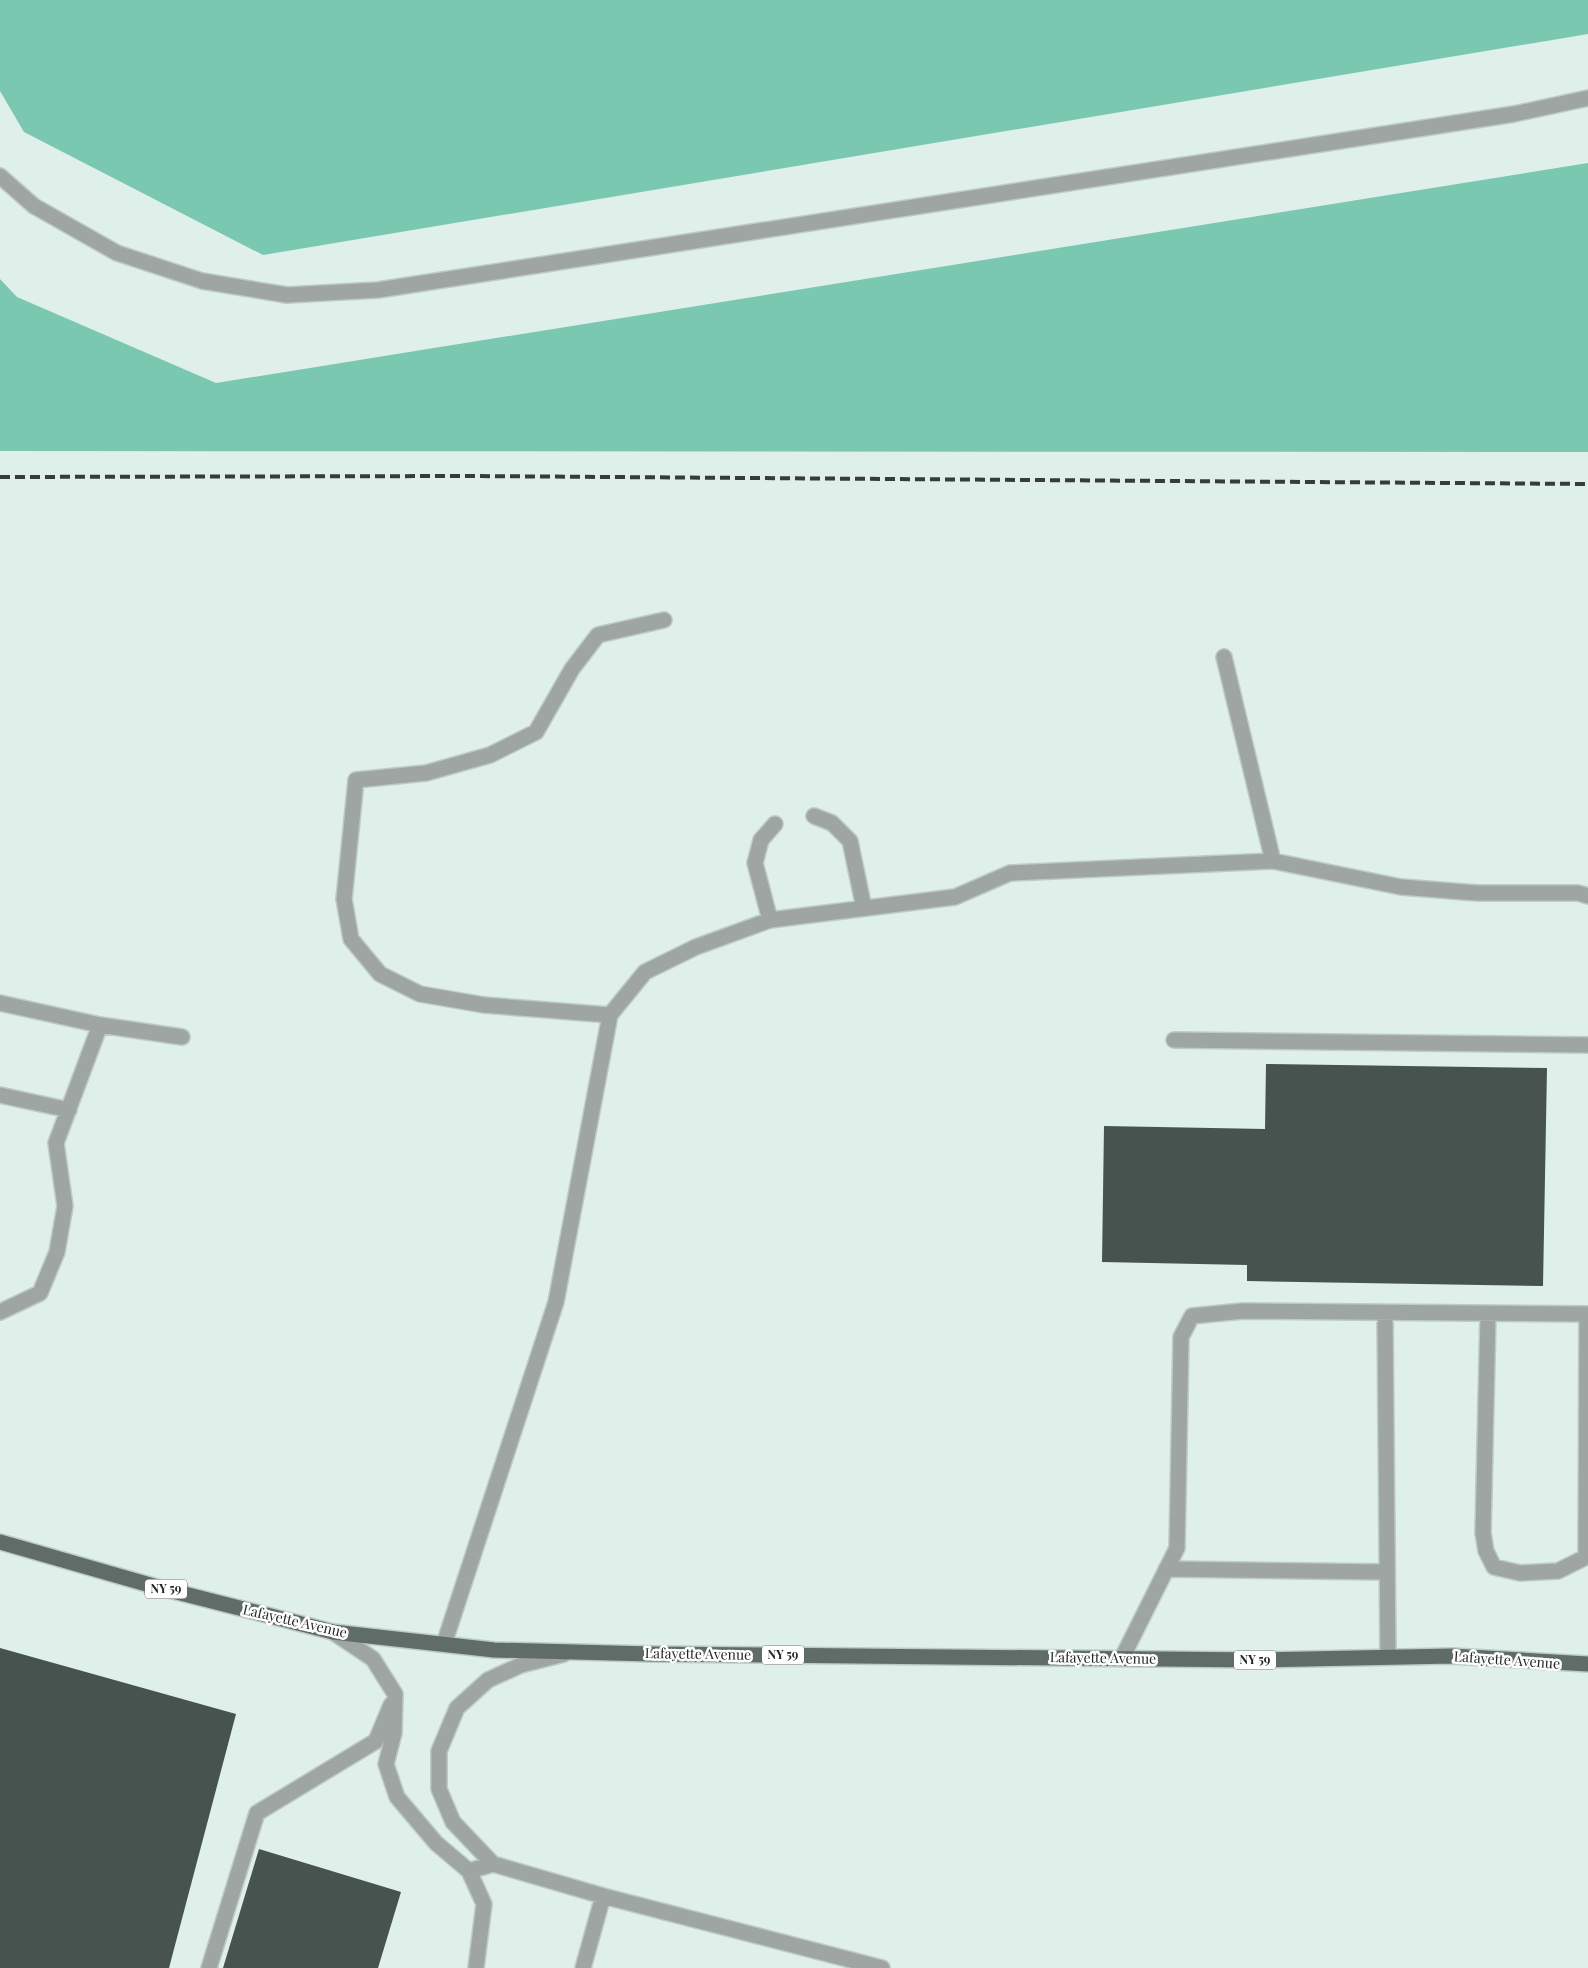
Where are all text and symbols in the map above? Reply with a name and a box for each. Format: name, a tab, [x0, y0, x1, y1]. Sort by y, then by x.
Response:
road number: NY 59	[145, 1580, 187, 1598]
street label: Lafayette Avenue	[241, 1599, 349, 1642]
street label: Lafayette Avenue	[645, 1643, 751, 1664]
road number: NY 59	[762, 1646, 804, 1664]
street label: Lafayette Avenue	[1453, 1646, 1561, 1673]
street label: Lafayette Avenue	[1050, 1647, 1156, 1668]
road number: NY 59	[1234, 1650, 1276, 1670]

